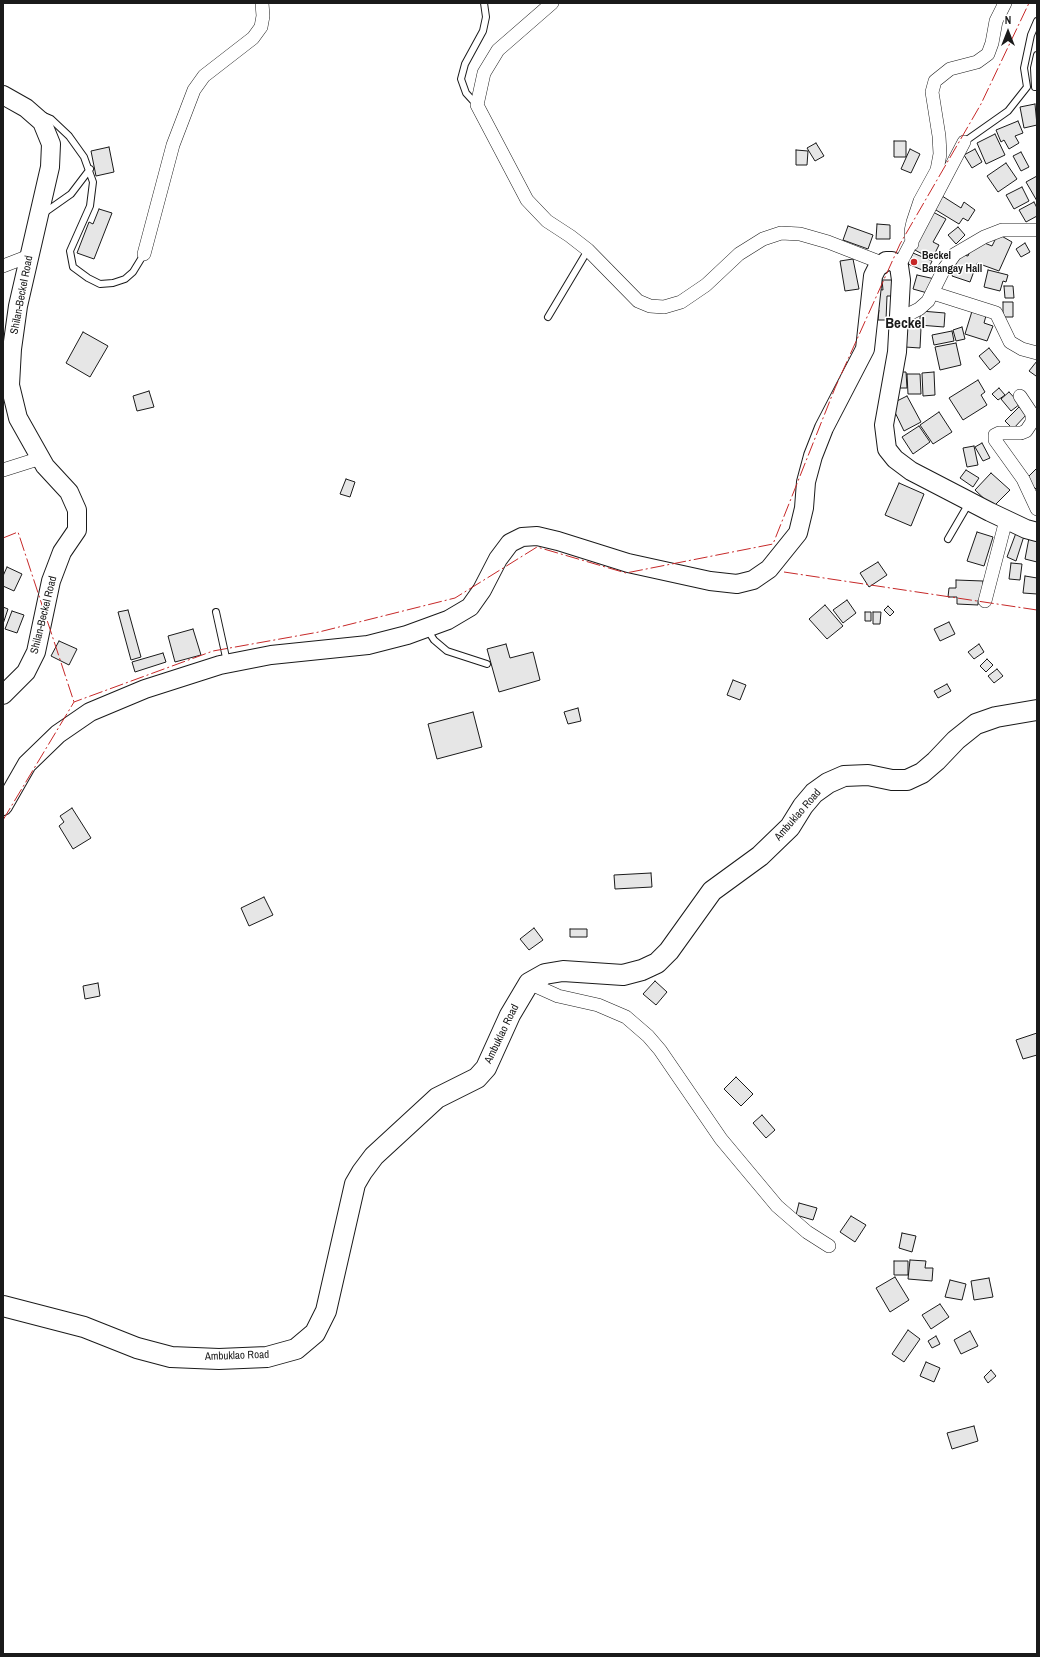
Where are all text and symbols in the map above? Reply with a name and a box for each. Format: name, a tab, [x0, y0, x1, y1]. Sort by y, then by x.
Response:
north arrow	[988, 12, 1028, 52]
text: N	[1005, 13, 1011, 27]
place label: Beckel Barangay Hall	[922, 249, 982, 275]
street label: Shilan-Beckel Road	[8, 255, 36, 335]
marker: Beckel Barangay Hall	[909, 257, 919, 267]
district label: Beckel	[885, 315, 925, 333]
street label: Shilan-Beckel Road	[28, 575, 60, 655]
street label: Ambuklao Road	[772, 786, 824, 844]
street label: Ambuklao Road	[482, 1002, 522, 1066]
street label: Ambuklao Road	[205, 1348, 269, 1364]

